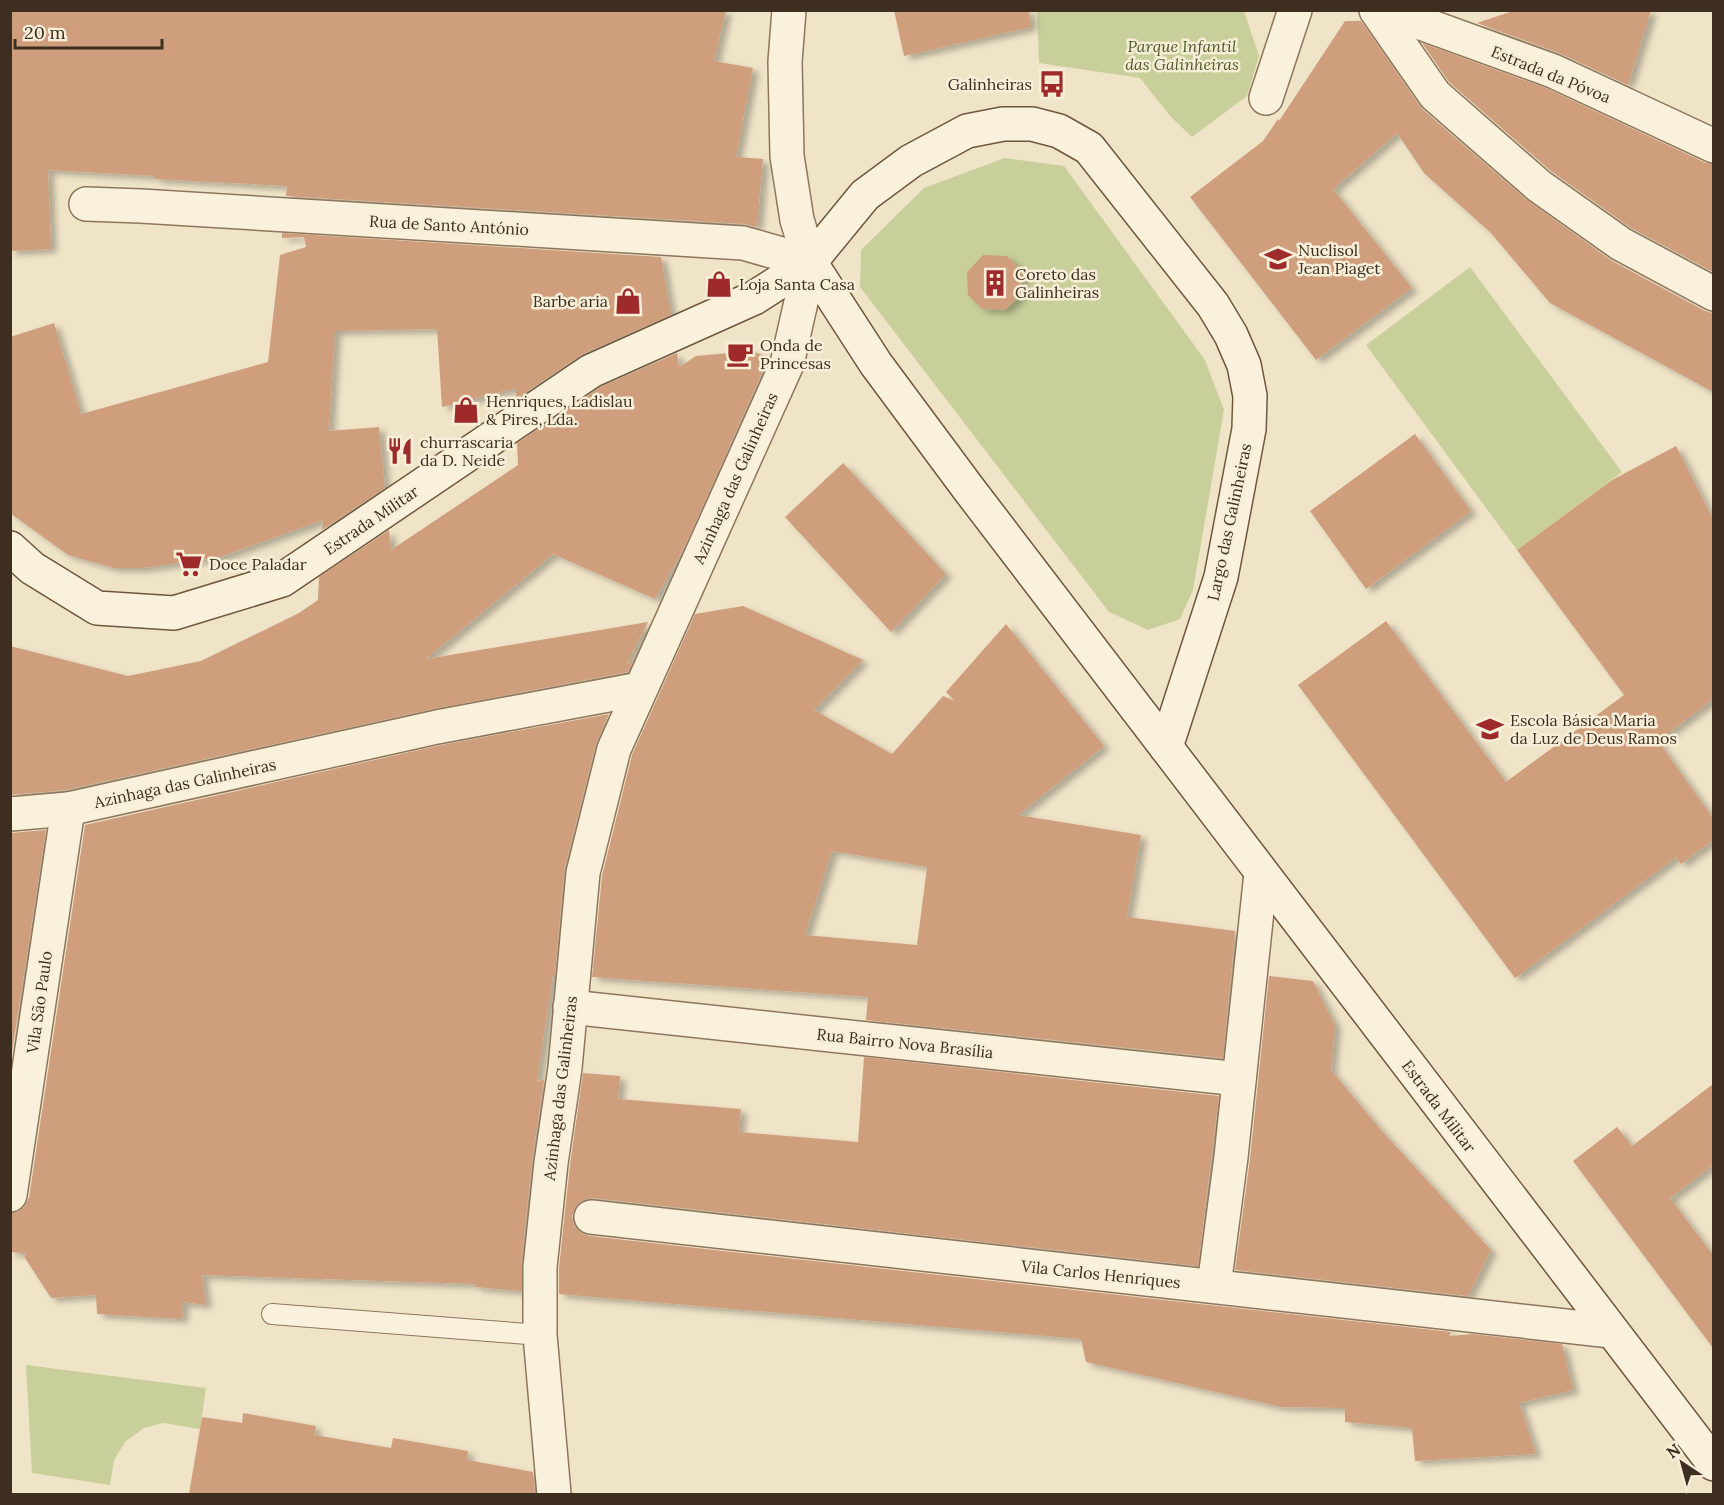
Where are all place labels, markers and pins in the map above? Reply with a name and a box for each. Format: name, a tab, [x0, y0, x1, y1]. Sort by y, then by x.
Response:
bus stop icon: Galinheiras	[1037, 69, 1067, 99]
place label: Galinheiras	[948, 74, 1032, 94]
place label: Nuclisol Jean Piaget	[1297, 240, 1381, 278]
school or university icon: Nuclisol Jean Piaget	[1263, 244, 1293, 274]
place label: Coreto das Galinheiras	[1015, 264, 1099, 302]
building icon: Coreto das Galinheiras	[980, 268, 1010, 298]
shop icon: Loja Santa Casa	[704, 269, 734, 299]
place label: Loja Santa Casa	[739, 274, 855, 294]
shop icon: Barbe aria	[613, 286, 643, 316]
place label: Barbe aria	[533, 291, 608, 311]
place label: Onda de Princesas	[760, 335, 831, 373]
cafe icon: Onda de Princesas	[725, 339, 755, 369]
place label: Henriques, Ladislau & Pires, Lda.	[486, 391, 633, 429]
shop icon: Henriques, Ladislau & Pires, Lda.	[451, 395, 481, 425]
place label: churrascaria da D. Neide	[420, 432, 513, 470]
restaurant icon: churrascaria da D. Neide	[385, 436, 415, 466]
supermarket icon: Doce Paladar	[174, 549, 204, 579]
place label: Doce Paladar	[209, 554, 307, 574]
place label: Escola Básica Maria da Luz de Deus Ramos	[1510, 710, 1677, 748]
school or university icon: Escola Básica Maria da Luz de Deus Ramos	[1475, 714, 1505, 744]

